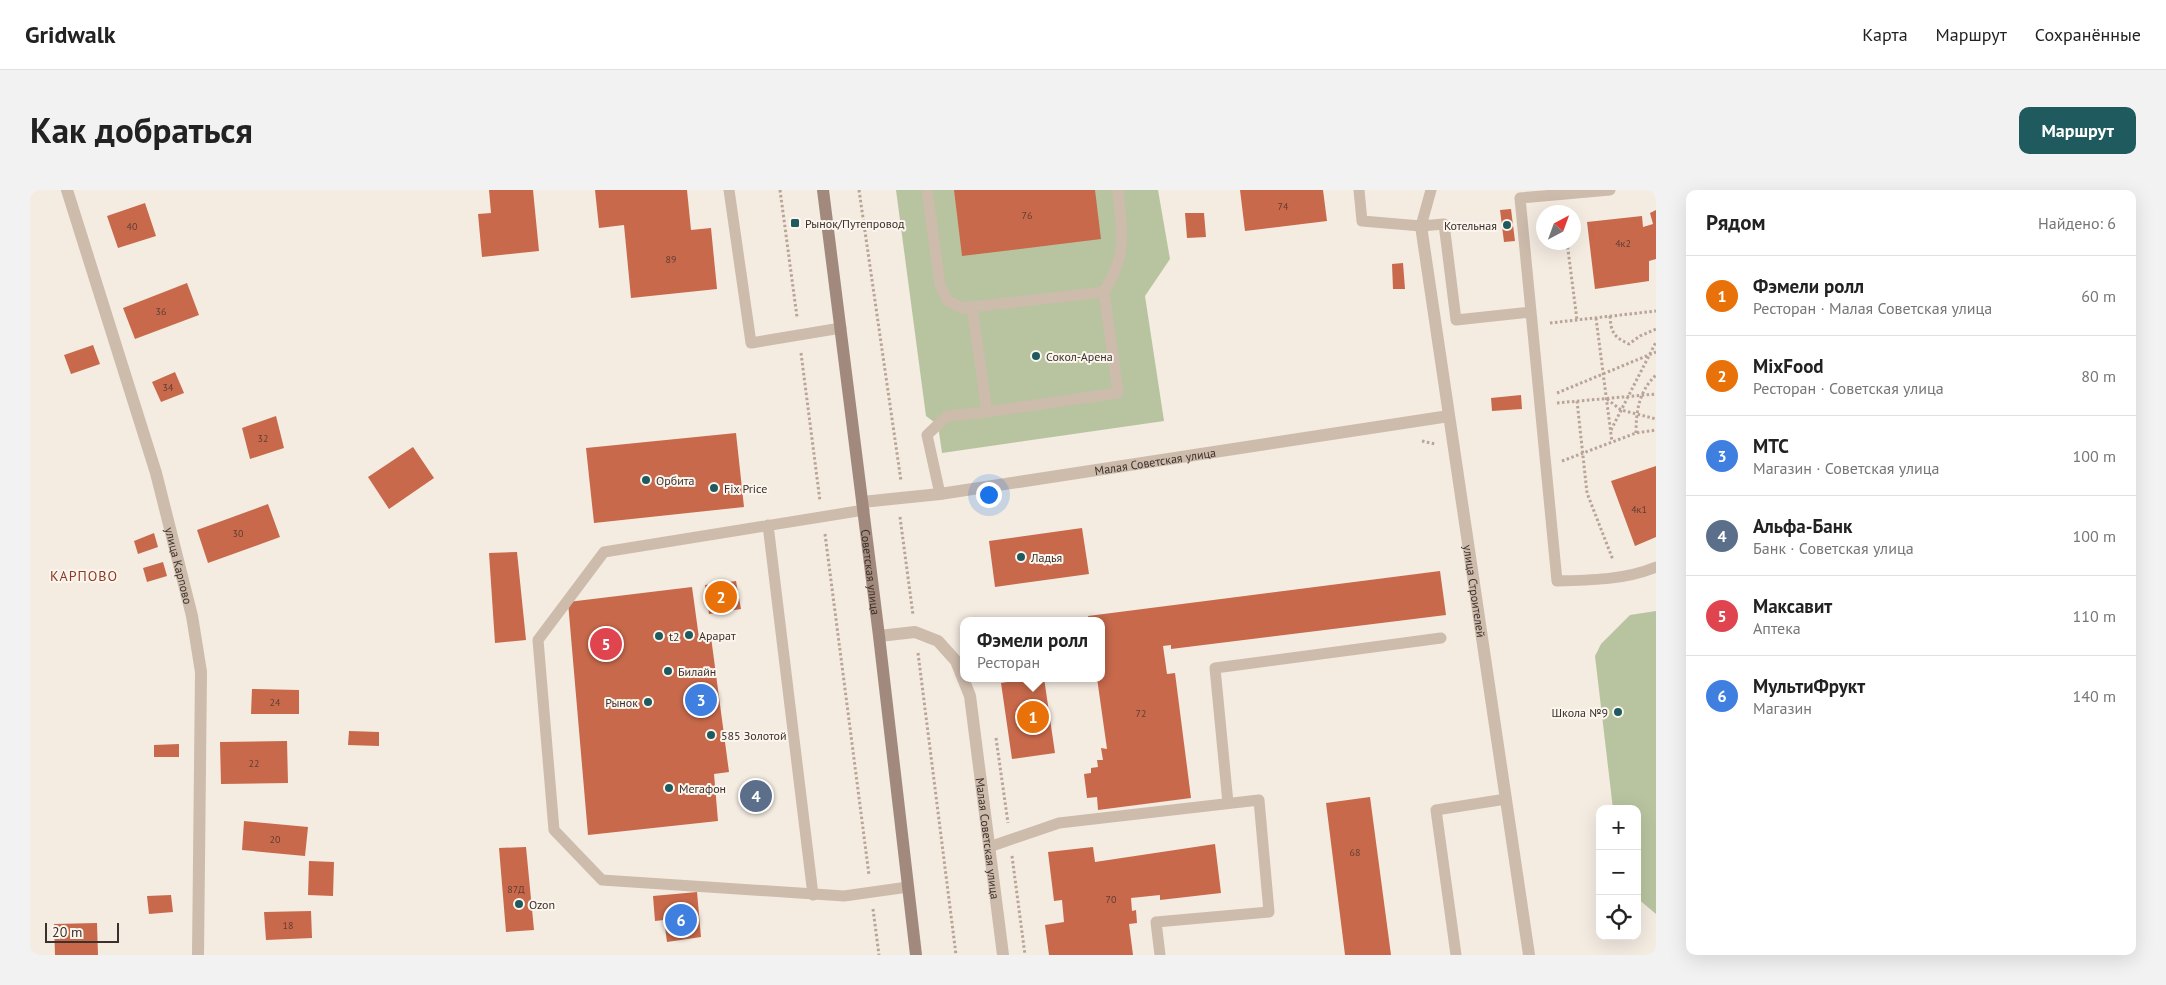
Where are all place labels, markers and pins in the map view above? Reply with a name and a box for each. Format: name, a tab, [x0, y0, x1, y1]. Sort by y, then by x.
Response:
place label: Рынок/Путепровод	[805, 216, 905, 231]
marker: Рынок/Путепровод	[789, 217, 801, 229]
place label: Котельная	[1444, 218, 1497, 233]
marker: Котельная	[1501, 219, 1513, 231]
place label: Сокол-Арена	[1046, 349, 1113, 364]
marker: Сокол-Арена	[1030, 350, 1042, 362]
place label: Орбита	[656, 473, 694, 488]
marker: Орбита	[640, 474, 652, 486]
place label: Fix Price	[724, 481, 767, 496]
marker: Fix Price	[708, 482, 720, 494]
place label: Ладья	[1030, 550, 1062, 565]
marker: Ладья	[1015, 551, 1027, 563]
pin: 2	[705, 578, 737, 616]
pin: 5	[590, 625, 622, 663]
place label: Арарат	[699, 628, 736, 643]
place label: t2	[669, 629, 680, 644]
marker: Арарат	[683, 629, 695, 641]
marker: t2	[653, 630, 665, 642]
place label: Билайн	[678, 664, 716, 679]
marker: Билайн	[662, 665, 674, 677]
pin: 3	[685, 681, 717, 719]
place label: Рынок	[605, 695, 638, 710]
marker: Рынок	[642, 696, 654, 708]
pin: 1	[1017, 698, 1049, 736]
place label: Школа №9	[1552, 705, 1608, 720]
marker: Школа №9	[1612, 706, 1624, 718]
place label: 585 Золотой	[721, 728, 787, 743]
marker: 585 Золотой	[705, 729, 717, 741]
pin: 4	[740, 777, 772, 815]
place label: Мегафон	[679, 781, 726, 796]
marker: Мегафон	[663, 782, 675, 794]
place label: Ozon	[529, 897, 555, 912]
marker: Ozon	[513, 898, 525, 910]
pin: 6	[665, 901, 697, 939]

